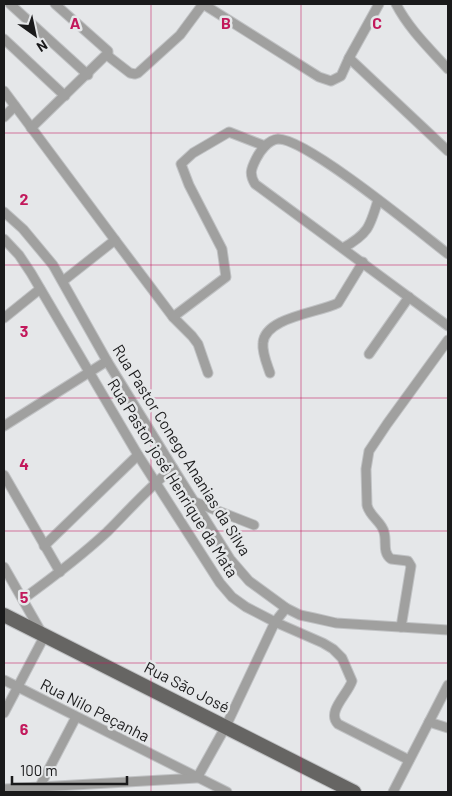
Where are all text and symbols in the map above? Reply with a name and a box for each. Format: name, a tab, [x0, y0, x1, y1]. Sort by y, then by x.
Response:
north arrow	[10, 10, 60, 60]
text: A	[70, 13, 81, 32]
text: B	[221, 13, 231, 32]
text: C	[372, 13, 382, 32]
text: N	[34, 37, 51, 56]
text: 2	[20, 189, 29, 208]
text: 3	[20, 321, 28, 340]
street label: Rua Pastor Conego Ananias da Silva	[109, 341, 256, 559]
street label: Rua Pastor josé Henrique da Mata	[104, 375, 243, 581]
text: 4	[19, 454, 29, 473]
text: 5	[20, 587, 29, 606]
street label: Rua São José	[141, 657, 233, 716]
street label: Rua Nilo Peçanha	[38, 674, 153, 745]
text: 6	[20, 719, 29, 738]
scale bar	[12, 754, 128, 786]
text: 100 m	[20, 761, 58, 779]

